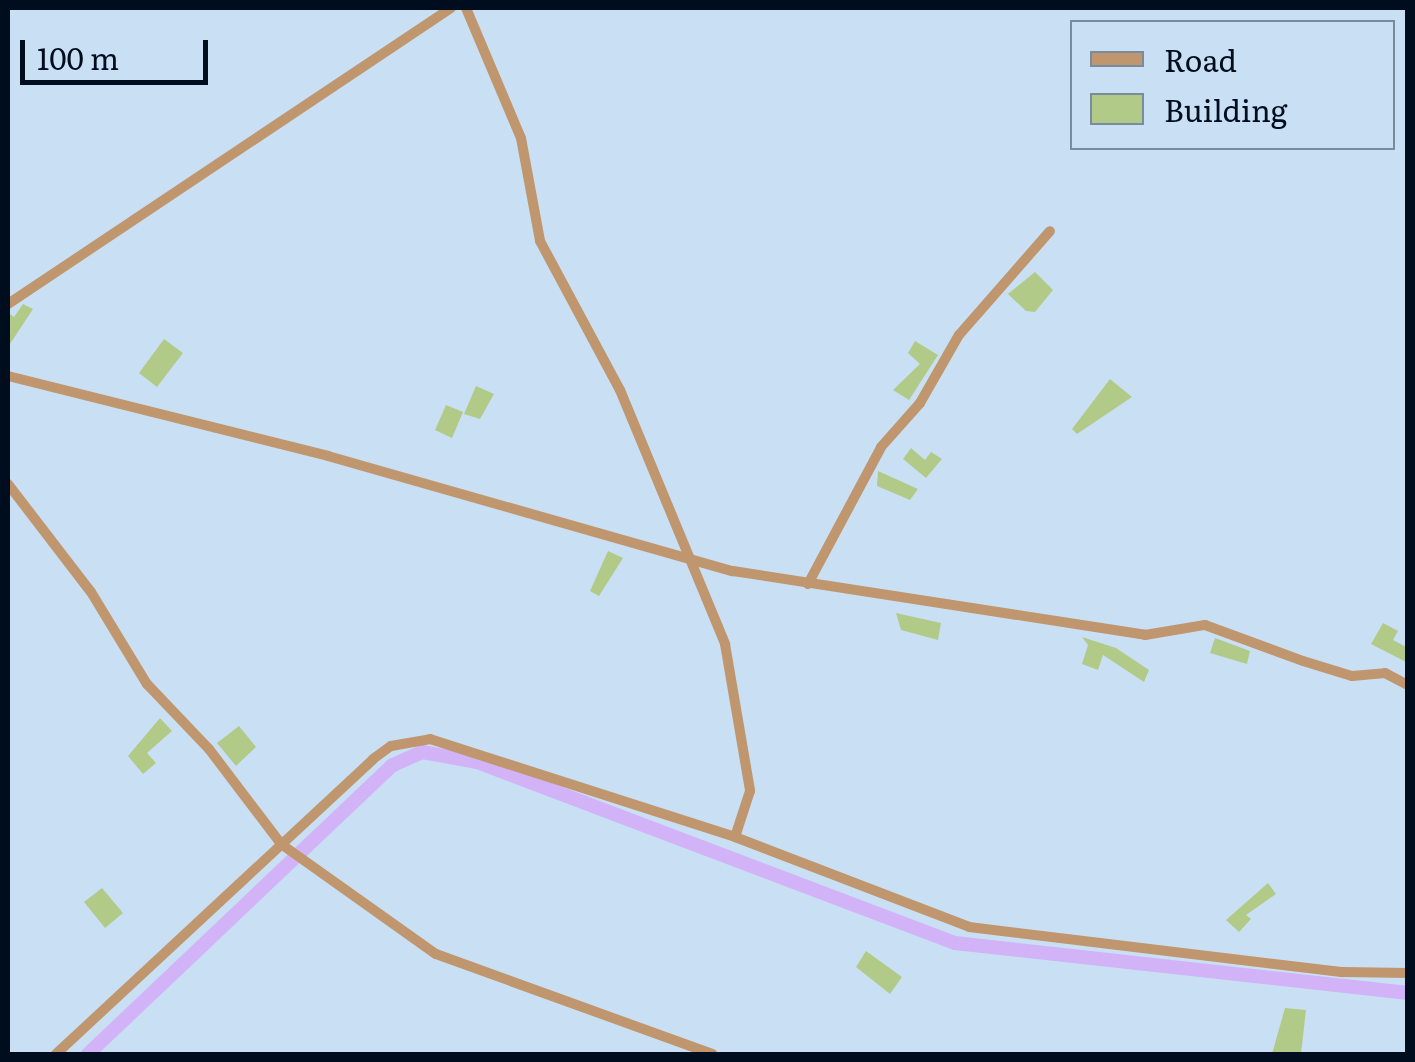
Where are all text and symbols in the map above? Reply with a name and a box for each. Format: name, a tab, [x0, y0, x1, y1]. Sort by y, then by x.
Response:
scale bar	[25, 20, 212, 82]
legend	[1070, 20, 1395, 150]
text: 100 m	[37, 35, 119, 79]
text: Road	[1164, 37, 1237, 81]
text: Building	[1164, 87, 1288, 131]

